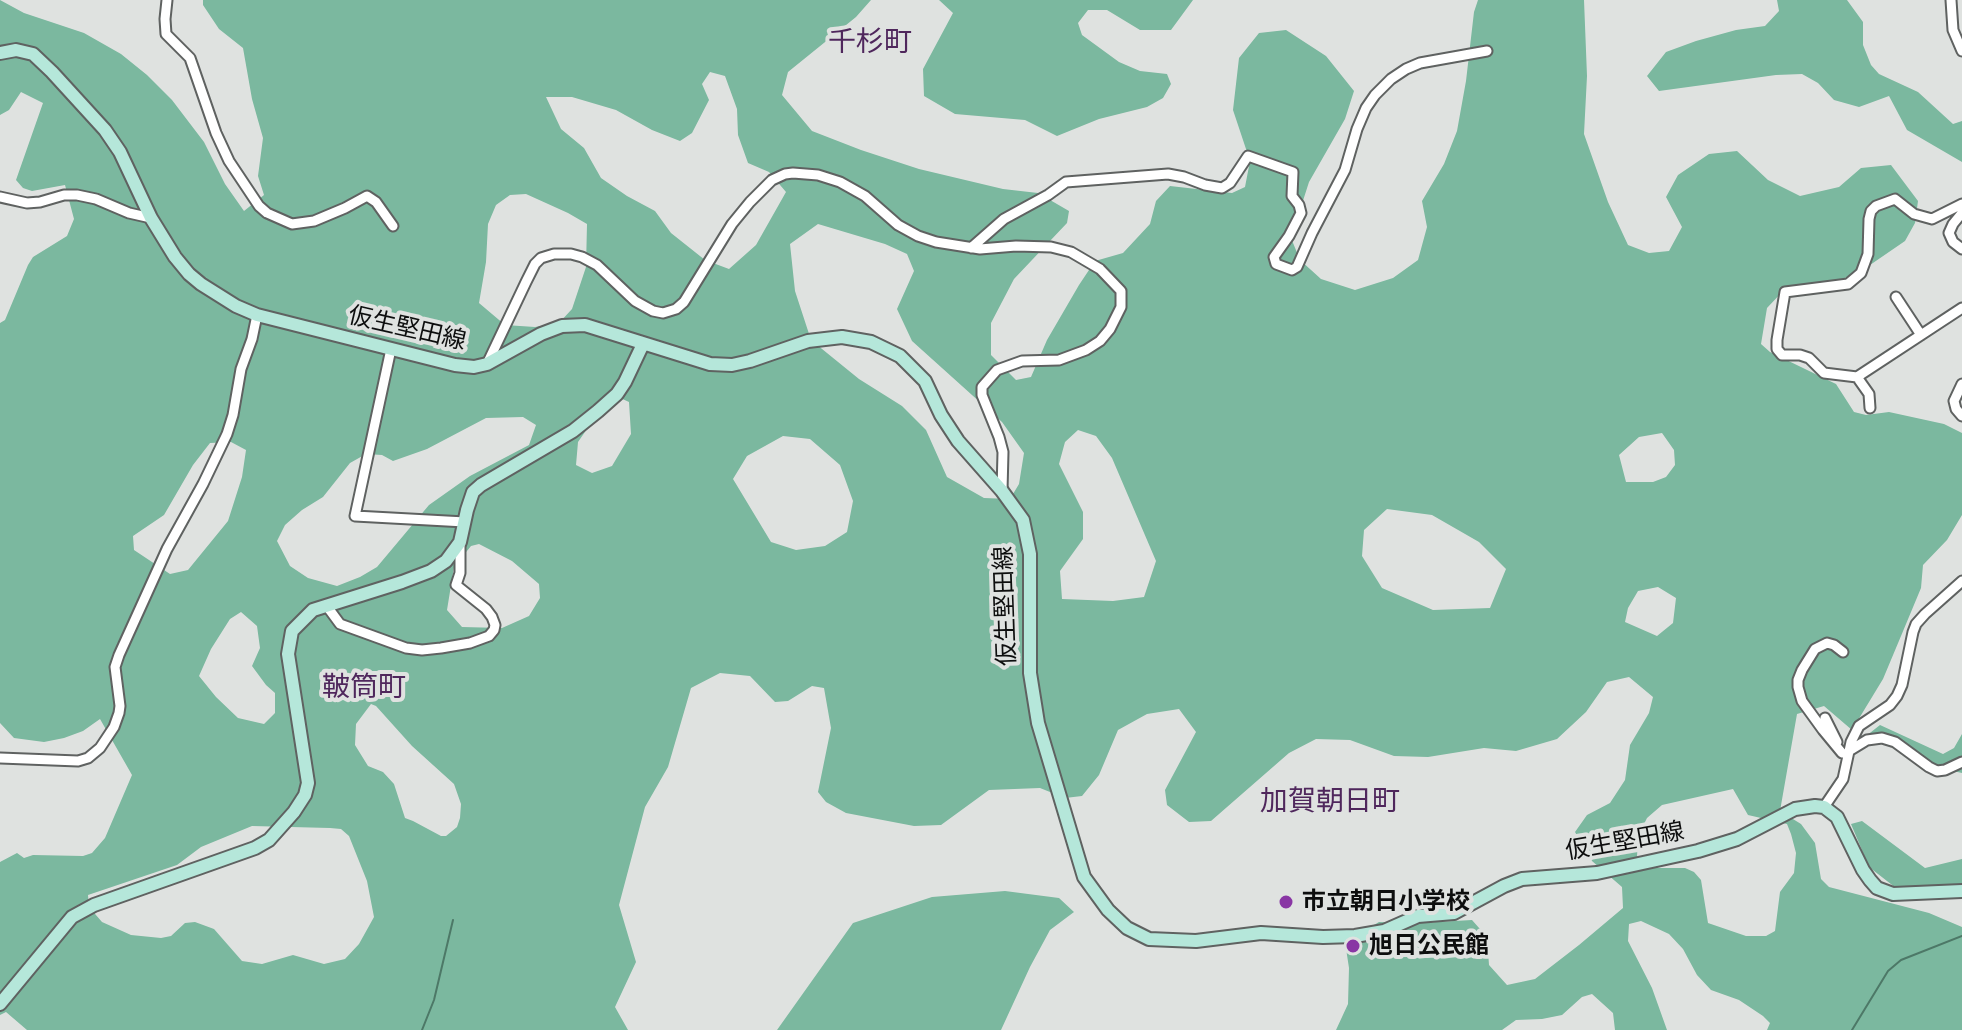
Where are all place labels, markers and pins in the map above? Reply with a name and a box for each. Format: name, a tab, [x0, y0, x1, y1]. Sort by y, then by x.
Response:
place label: 市立朝日小学校	[1302, 888, 1470, 916]
marker: 市立朝日小学校	[1277, 893, 1295, 911]
place label: 旭日公民館	[1369, 932, 1489, 960]
marker: 旭日公民館	[1344, 937, 1362, 955]

